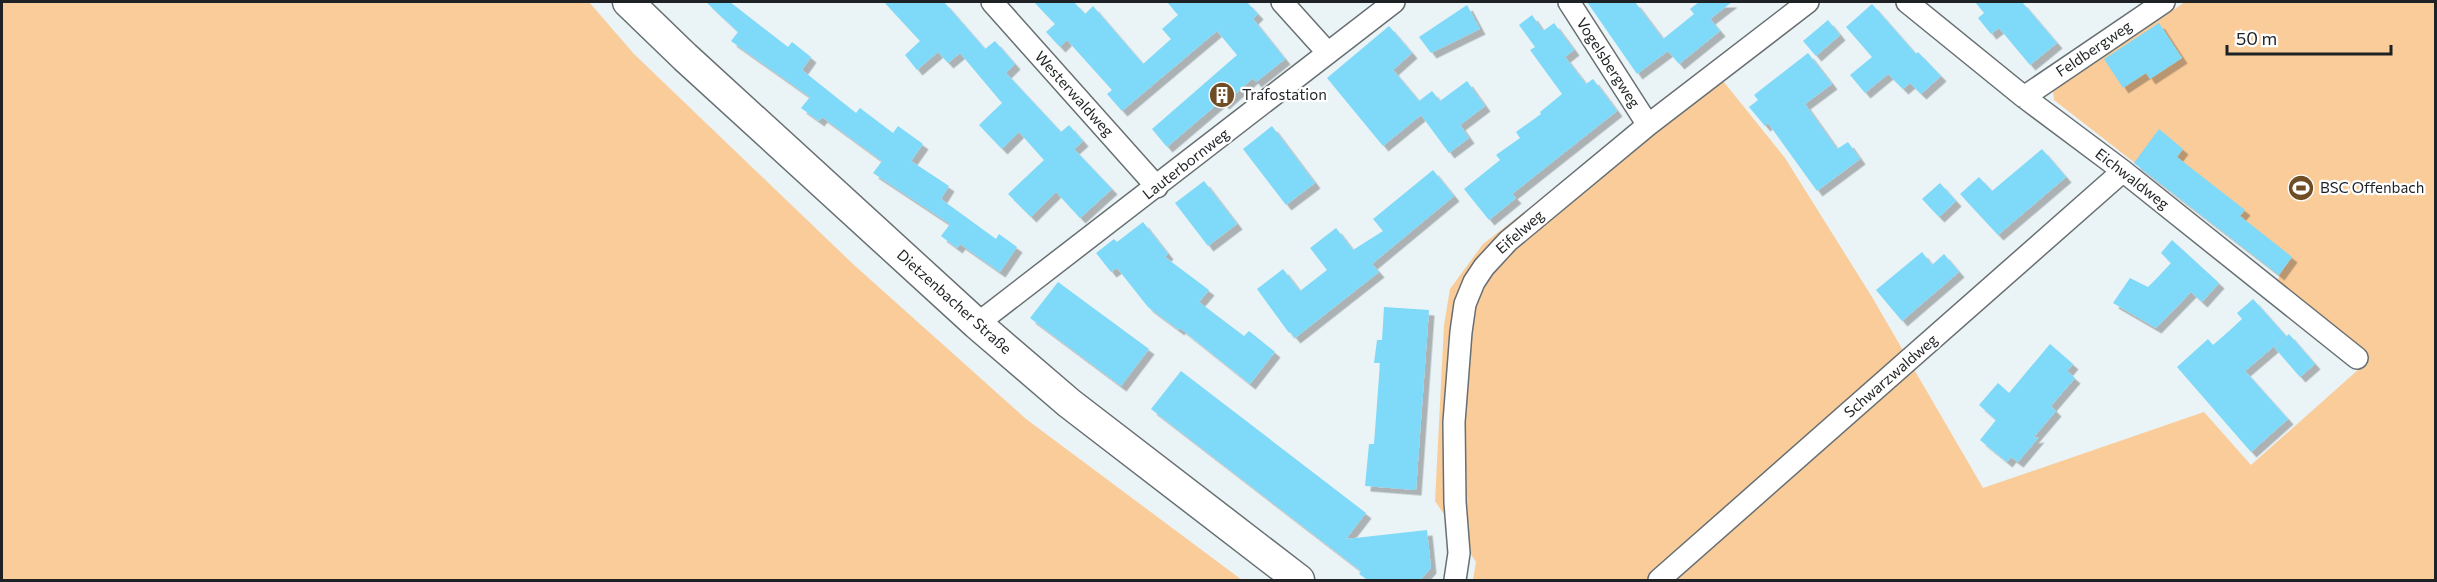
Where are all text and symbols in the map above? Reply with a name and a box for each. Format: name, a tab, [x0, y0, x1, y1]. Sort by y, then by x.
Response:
street label: Vogelsbergweg	[1573, 14, 1645, 111]
street label: Feldbergweg	[2052, 16, 2135, 80]
scale bar	[2227, 18, 2390, 56]
text: 50 m	[2236, 27, 2277, 49]
street label: Westerwaldweg	[1032, 47, 1118, 140]
building icon: Trafostation	[1207, 80, 1237, 110]
place label: Trafostation	[1242, 85, 1327, 103]
street label: Lauterbornweg	[1139, 124, 1232, 203]
street label: Eichwaldweg	[2092, 144, 2173, 213]
sports icon: BSC Offenbach	[2286, 173, 2316, 203]
place label: BSC Offenbach	[2320, 178, 2424, 196]
street label: Eifelweg	[1492, 205, 1547, 257]
street label: Dietzenbacher Straße	[894, 245, 1016, 357]
street label: Schwarzwaldweg	[1840, 330, 1941, 421]

